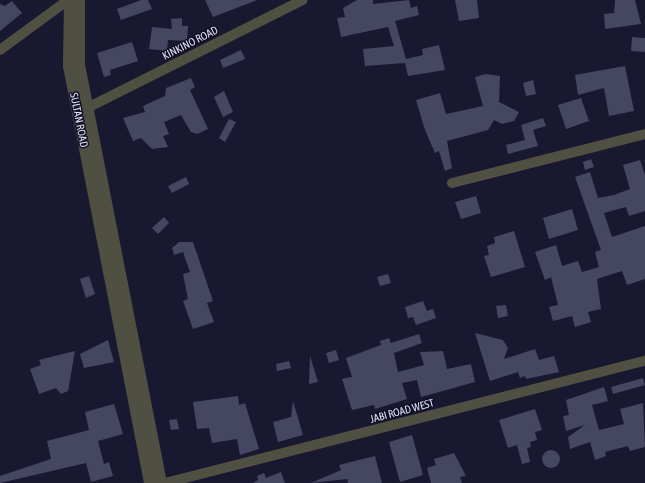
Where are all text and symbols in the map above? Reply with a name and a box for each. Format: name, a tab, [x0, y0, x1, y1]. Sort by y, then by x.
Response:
street label: KINKINO ROAD	[160, 23, 220, 63]
street label: SULTAN ROAD	[67, 91, 91, 149]
street label: JABI ROAD WEST	[369, 396, 435, 426]

